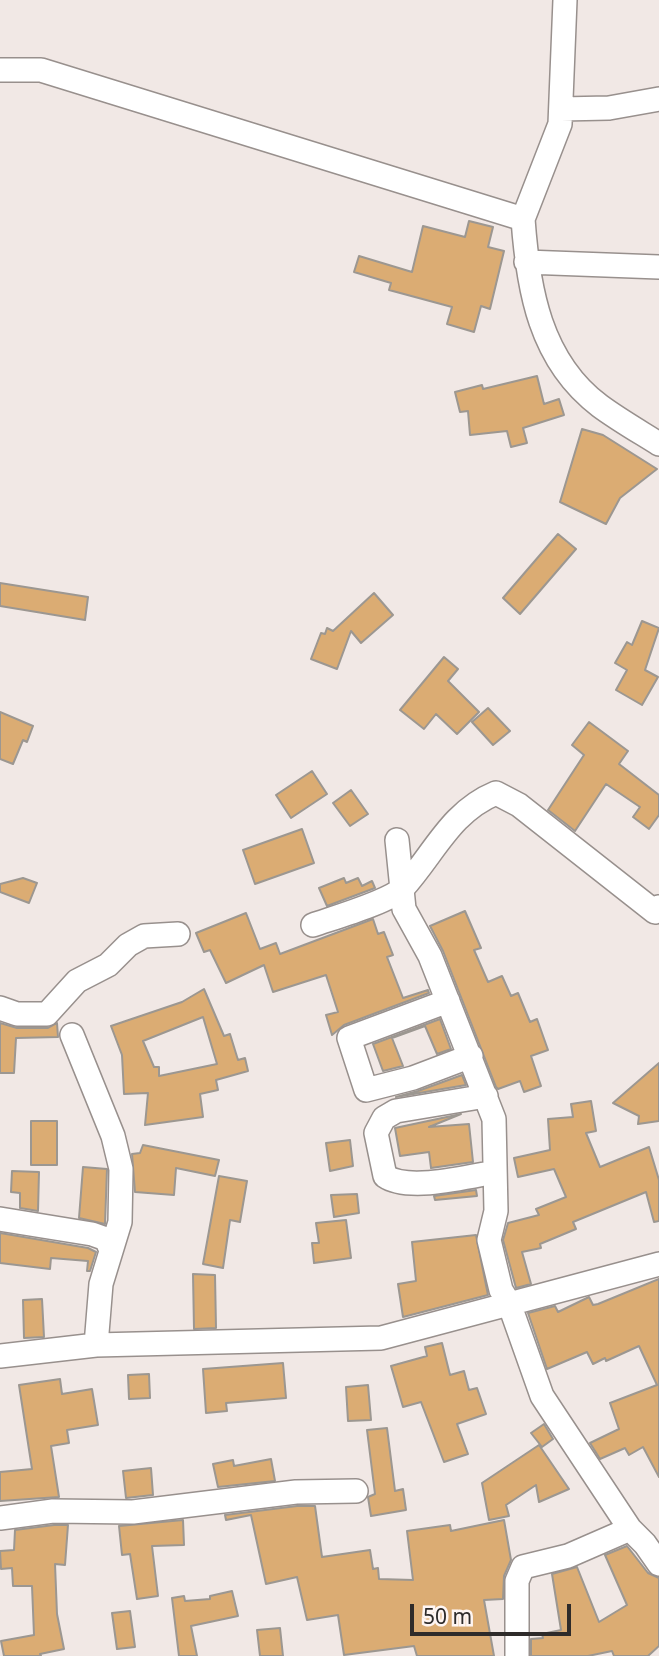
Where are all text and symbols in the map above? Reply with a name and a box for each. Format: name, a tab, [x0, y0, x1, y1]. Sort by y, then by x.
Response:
scale bar	[414, 1590, 575, 1634]
text: 50 m	[423, 1602, 472, 1630]

